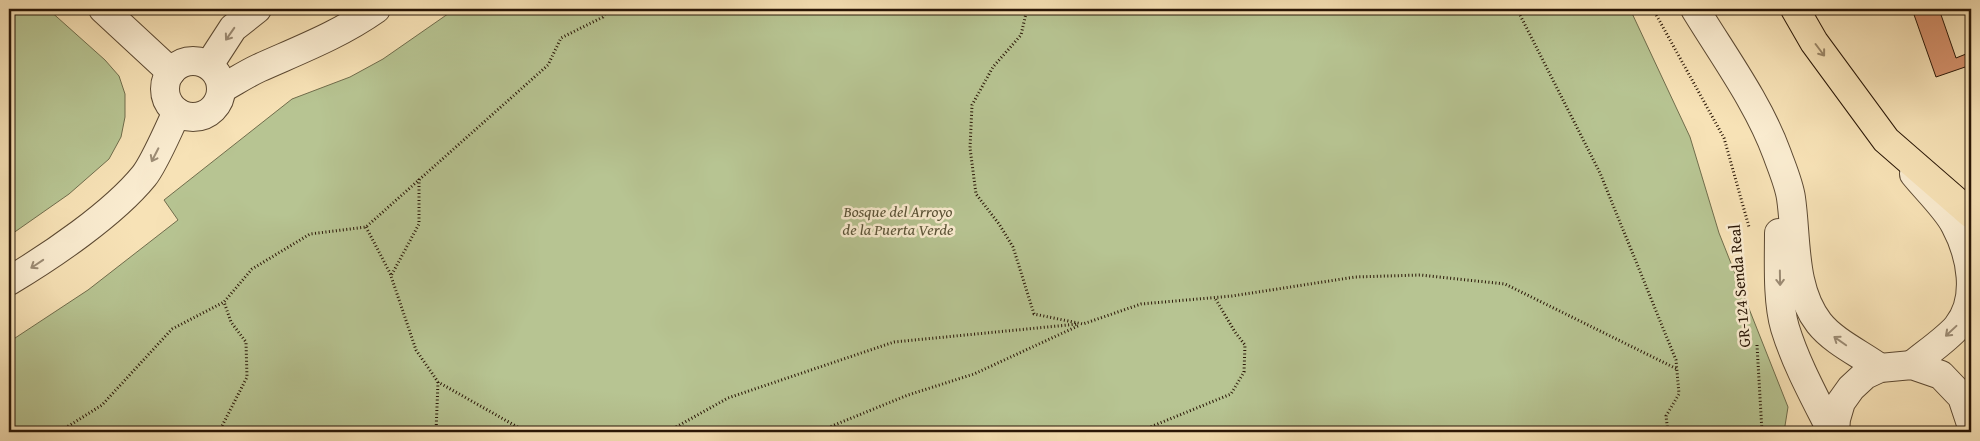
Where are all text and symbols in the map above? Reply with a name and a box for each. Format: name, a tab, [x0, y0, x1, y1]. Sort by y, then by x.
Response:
one-way arrow	[225, 27, 235, 41]
one-way arrow	[1815, 43, 1825, 57]
one-way arrow	[150, 148, 160, 163]
park label: Bosque del Arroyo de la Puerta Verde	[842, 199, 954, 241]
street label: GR-124 Senda Real	[1722, 223, 1756, 349]
one-way arrow	[30, 259, 44, 269]
one-way arrow	[1775, 269, 1785, 285]
one-way arrow	[1945, 325, 1958, 337]
one-way arrow	[1833, 336, 1847, 346]

